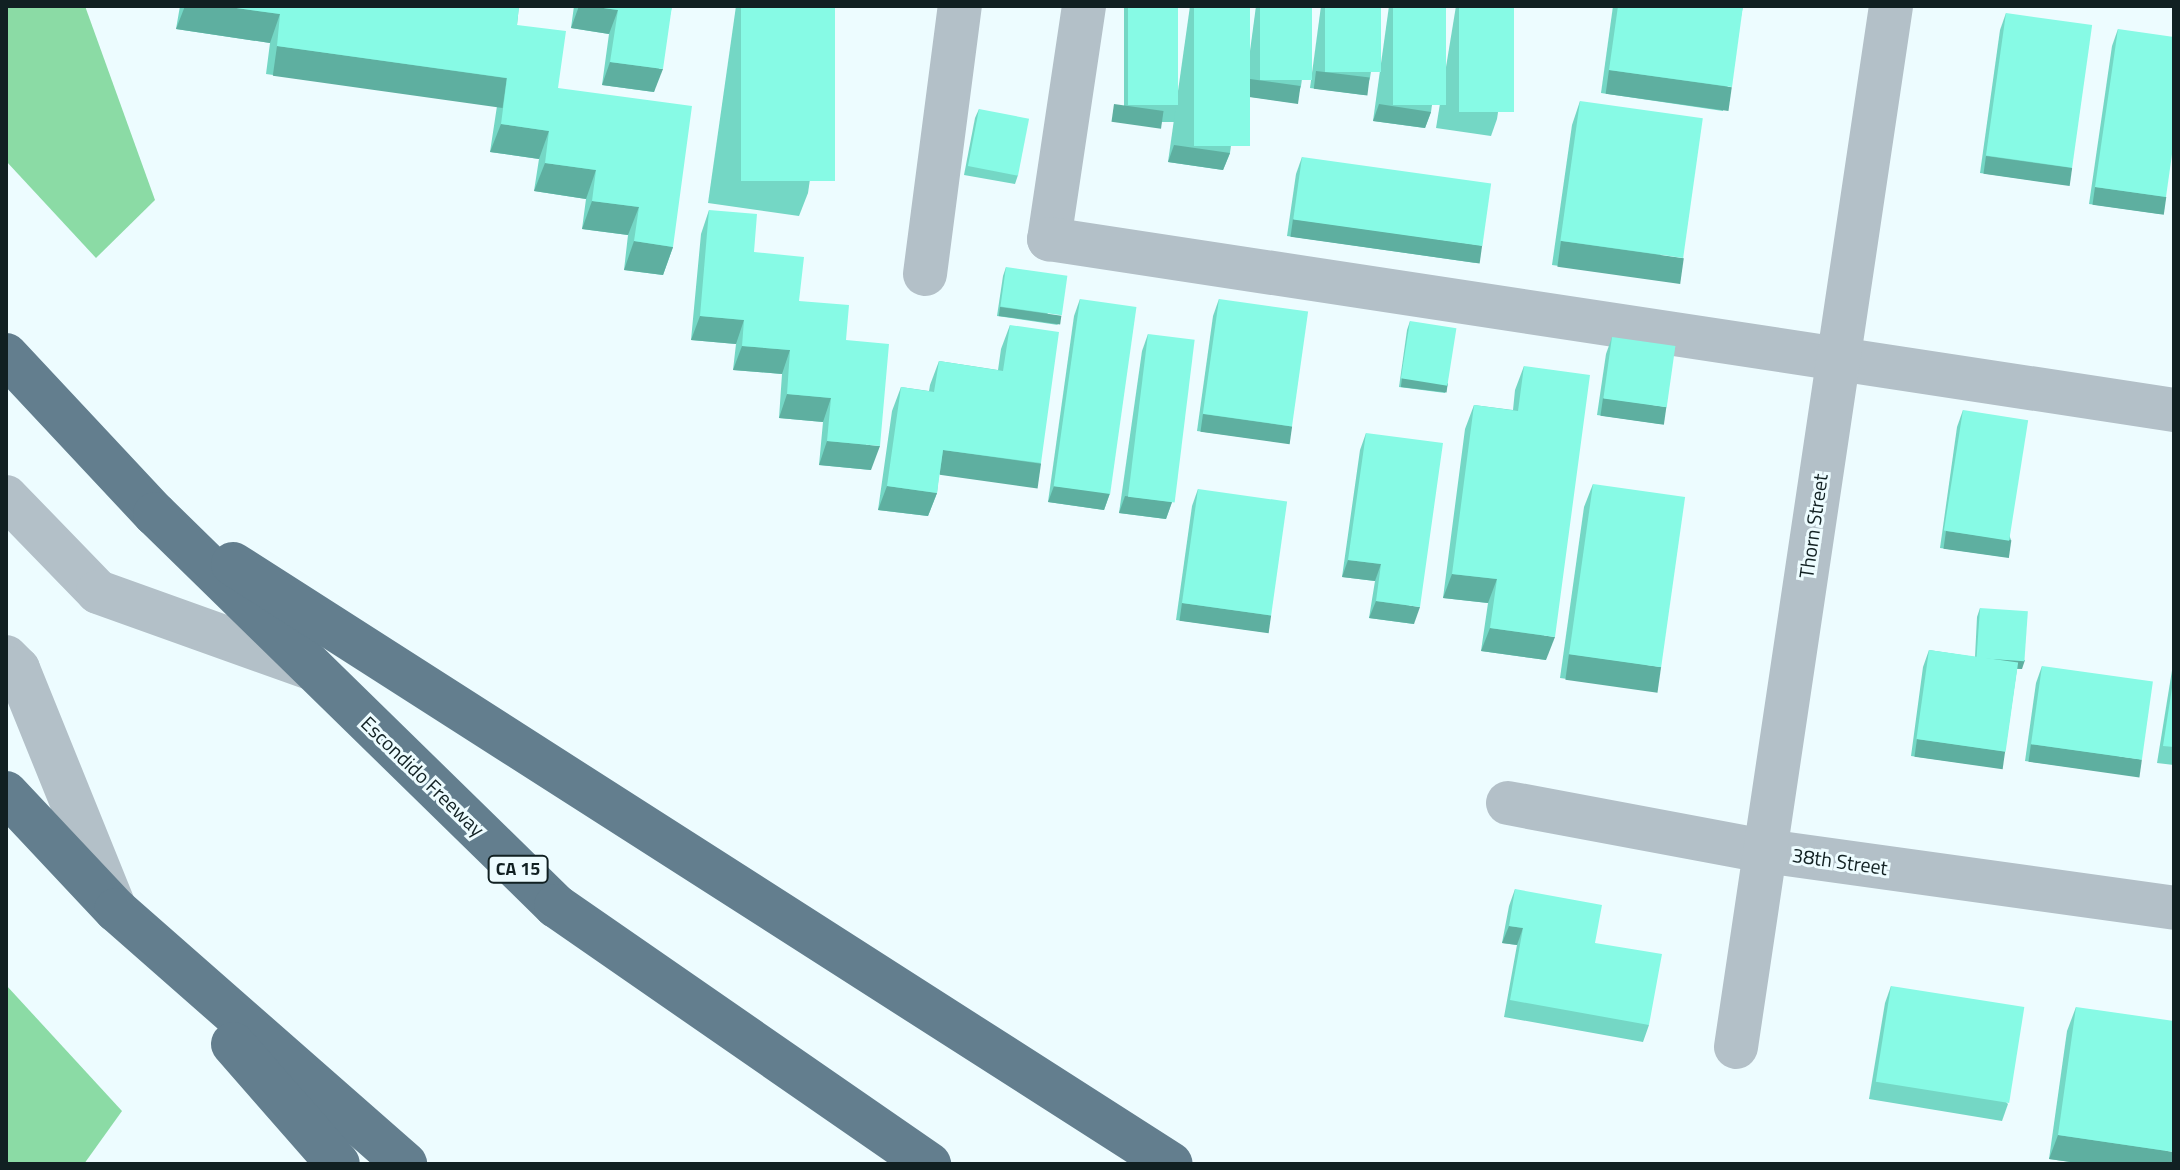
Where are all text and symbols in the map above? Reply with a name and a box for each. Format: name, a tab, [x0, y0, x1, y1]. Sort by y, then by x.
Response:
street label: Thorn Street	[1794, 472, 1832, 580]
street label: Escondido Freeway	[356, 711, 490, 841]
street label: 38th Street	[1791, 842, 1889, 880]
road number: CA 15	[486, 855, 550, 883]

